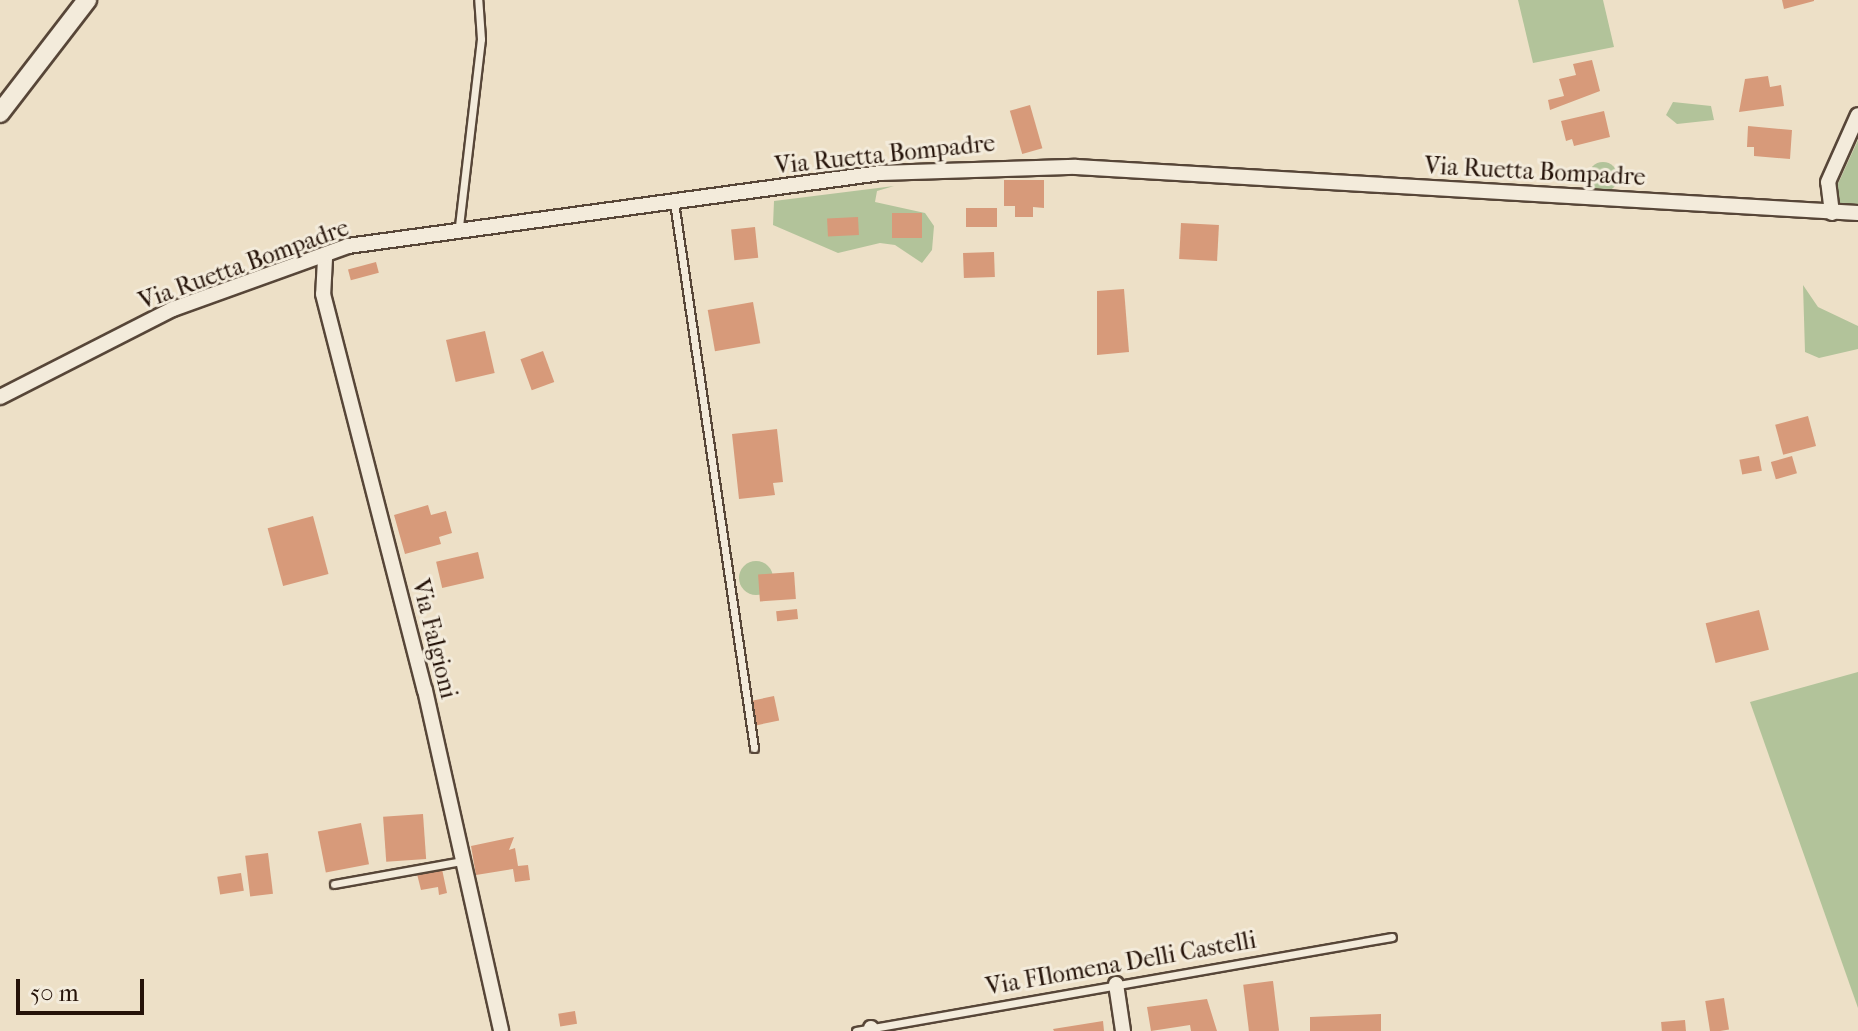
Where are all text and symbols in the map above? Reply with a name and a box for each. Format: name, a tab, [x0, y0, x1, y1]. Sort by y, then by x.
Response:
street label: Via Ruetta Bompadre	[773, 129, 997, 181]
street label: Via Ruetta Bompadre	[1424, 152, 1646, 192]
street label: Via Ruetta Bompadre	[135, 214, 353, 316]
street label: Via Falgioni	[405, 576, 463, 702]
street label: Via FIlomena Delli Castelli	[984, 926, 1258, 1002]
scale bar	[20, 963, 148, 1013]
text: 50 m	[30, 979, 79, 1007]

